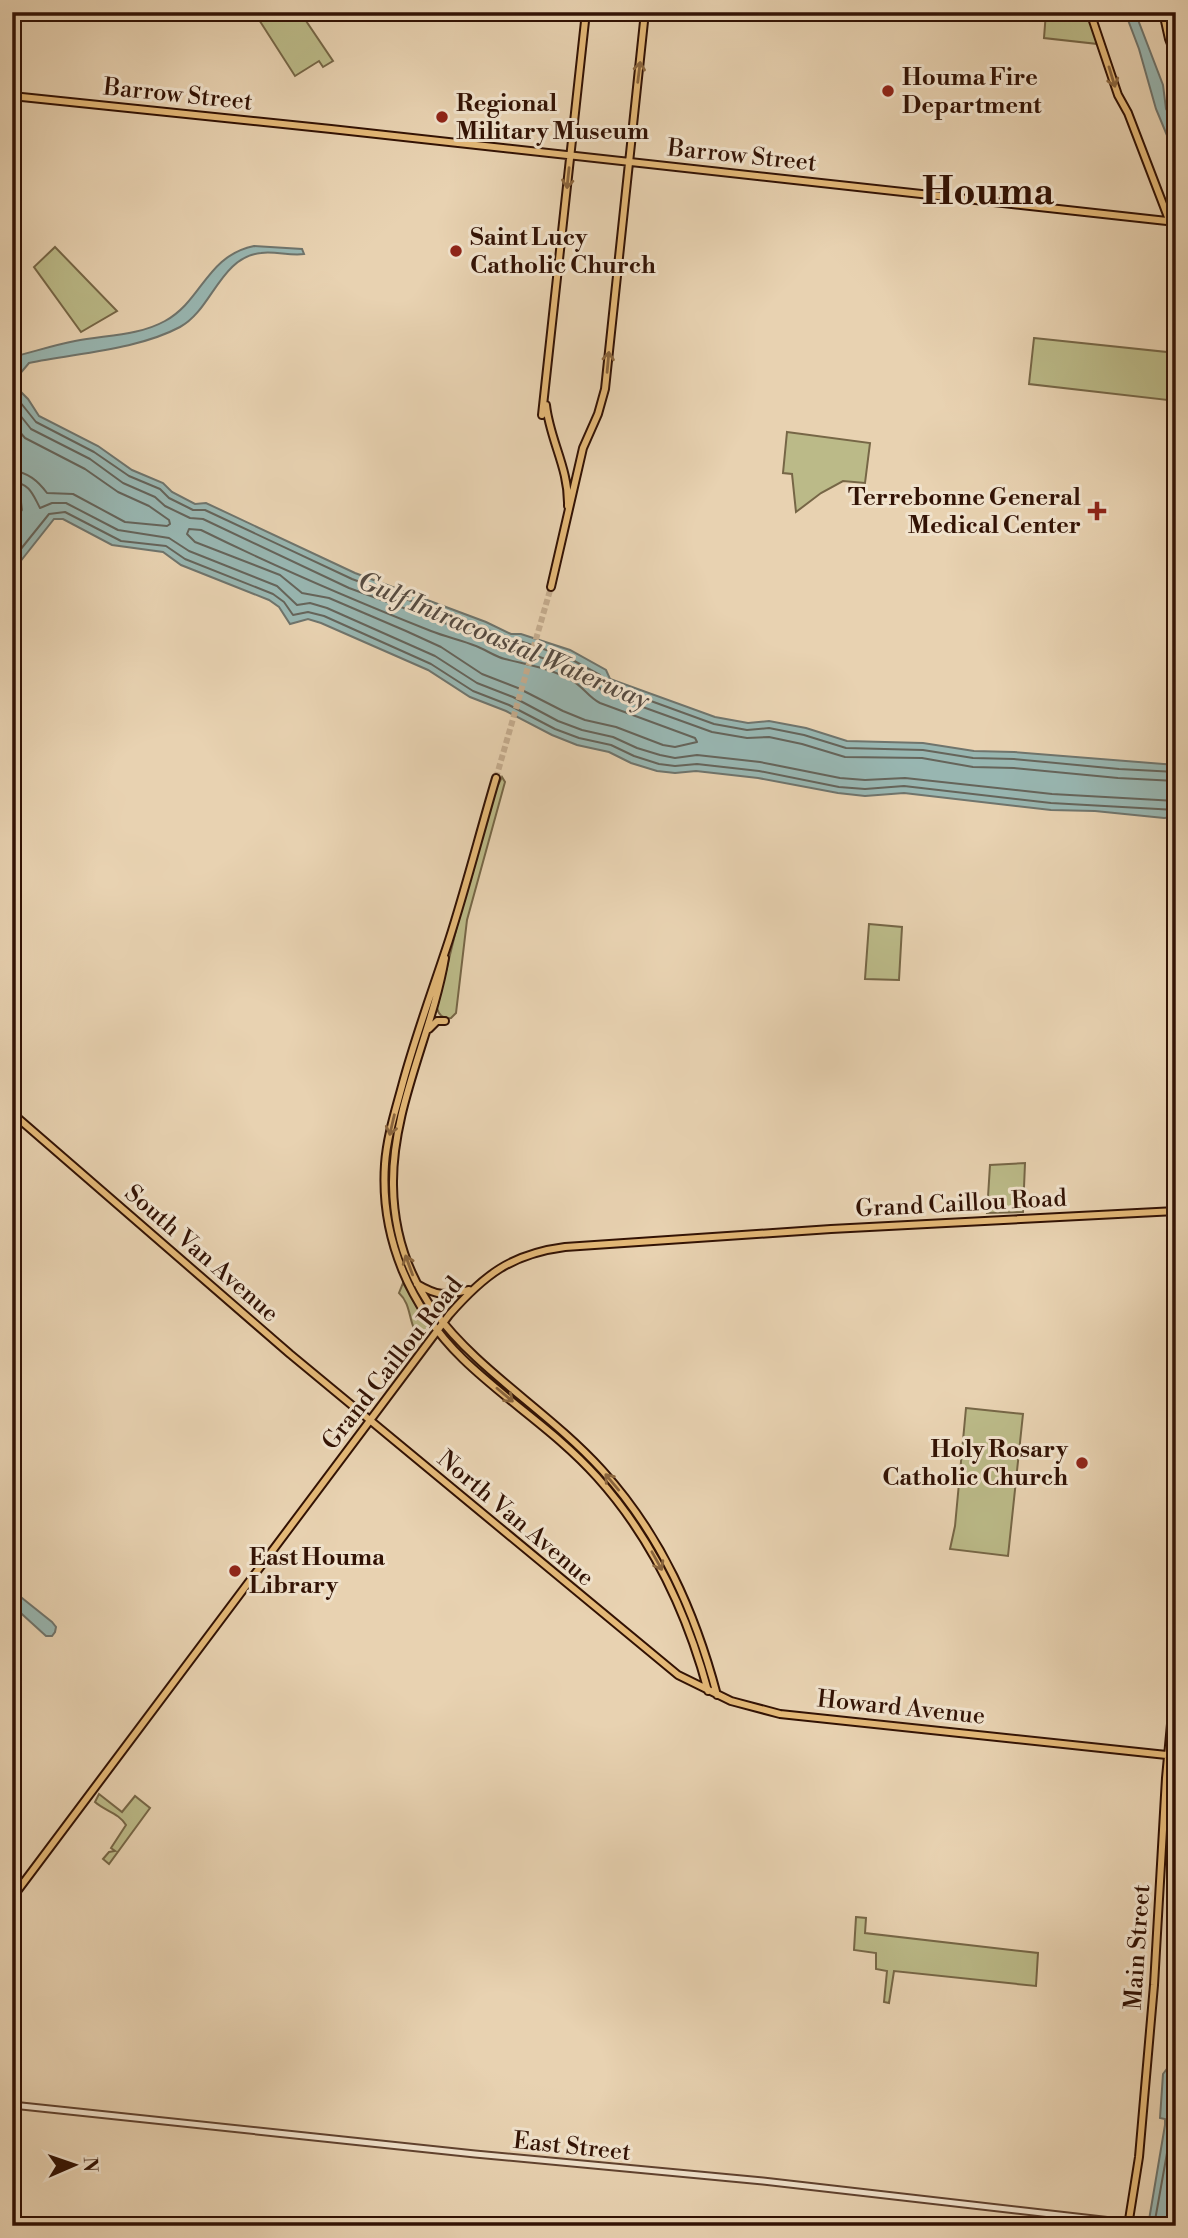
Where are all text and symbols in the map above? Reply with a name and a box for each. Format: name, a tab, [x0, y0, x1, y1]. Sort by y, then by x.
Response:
one-way arrow	[632, 61, 645, 84]
place label: Houma Fire Department	[902, 63, 1042, 121]
one-way arrow	[1107, 66, 1120, 88]
street label: Barrow Street	[101, 72, 254, 118]
marker: Houma Fire Department	[880, 83, 896, 99]
place label: Regional Military Museum	[456, 89, 649, 147]
marker: Regional Military Museum	[434, 109, 450, 125]
street label: Barrow Street	[665, 133, 818, 179]
one-way arrow	[561, 166, 574, 188]
district label: Houma	[922, 169, 1055, 216]
place label: Saint Lucy Catholic Church	[470, 223, 656, 281]
marker: Saint Lucy Catholic Church	[448, 243, 464, 259]
one-way arrow	[601, 351, 614, 374]
place label: Terrebonne General Medical Center	[848, 483, 1081, 541]
marker: Terrebonne General Medical Center	[1087, 501, 1107, 521]
water label: Gulf Intracoastal Waterway	[353, 565, 655, 717]
one-way arrow	[384, 1113, 397, 1135]
street label: South Van Avenue	[118, 1179, 285, 1329]
street label: Grand Caillou Road	[855, 1183, 1068, 1225]
one-way arrow	[402, 1254, 415, 1276]
street label: Grand Caillou Road	[316, 1271, 470, 1456]
one-way arrow	[495, 1387, 513, 1403]
place label: Holy Rosary Catholic Church	[882, 1435, 1069, 1493]
street label: North Van Avenue	[431, 1444, 600, 1593]
marker: Holy Rosary Catholic Church	[1074, 1455, 1090, 1471]
one-way arrow	[604, 1473, 620, 1491]
place label: East Houma Library	[249, 1543, 386, 1601]
one-way arrow	[650, 1551, 664, 1571]
marker: East Houma Library	[227, 1563, 243, 1579]
street label: Howard Avenue	[815, 1684, 986, 1732]
street label: Main Street	[1119, 1883, 1157, 2011]
street label: East Street	[512, 2126, 633, 2168]
north arrow	[38, 2130, 108, 2200]
text: N	[78, 2157, 102, 2172]

